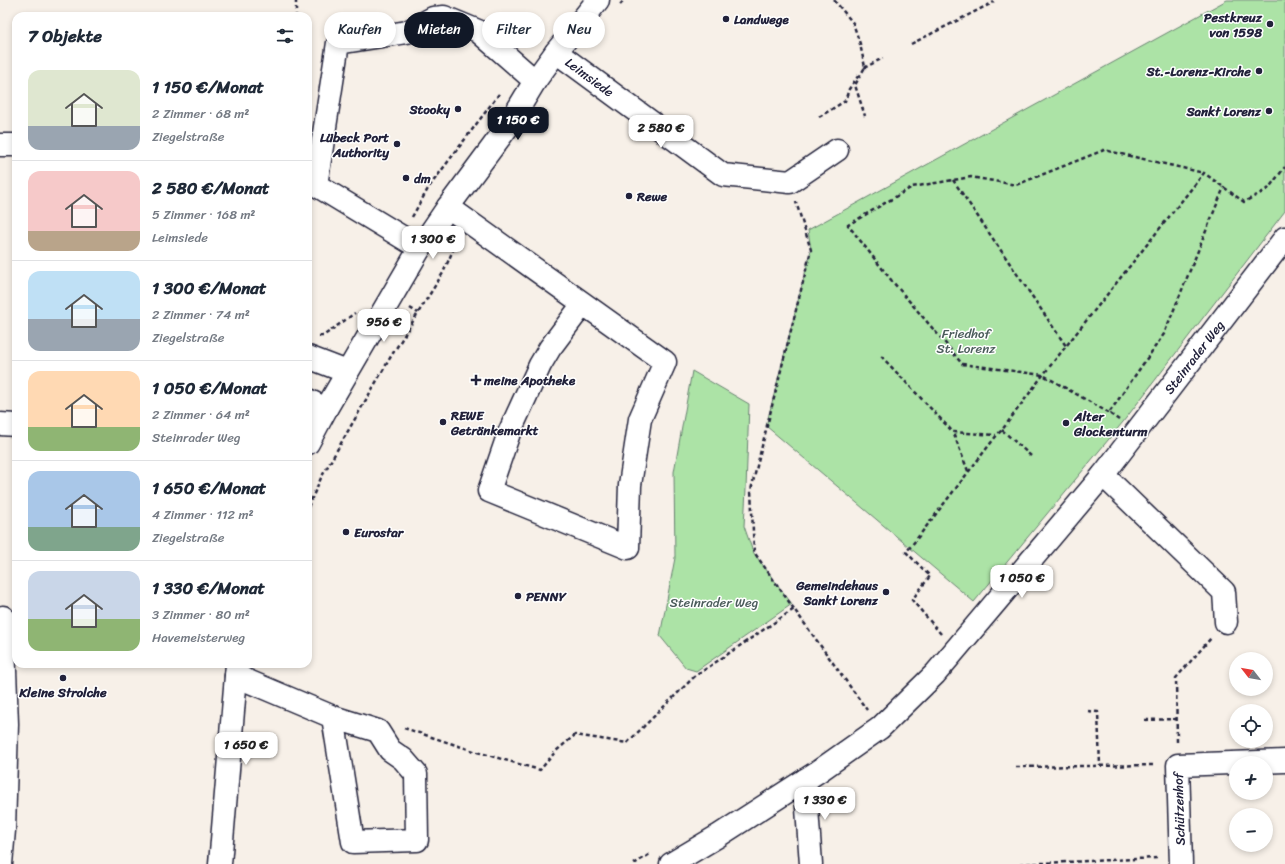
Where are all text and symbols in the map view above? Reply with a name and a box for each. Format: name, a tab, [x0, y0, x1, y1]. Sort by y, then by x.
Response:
place label: Pestkreuz von 1598	[1204, 6, 1263, 44]
place label: Landwege	[734, 8, 790, 31]
chip: Kaufen	[324, 12, 396, 48]
chip: Mieten	[404, 12, 474, 48]
chip: Filter	[482, 12, 545, 48]
chip: Neu	[553, 12, 605, 48]
marker: Landwege	[721, 14, 731, 24]
marker: Pestkreuz von 1598	[1265, 19, 1275, 29]
text: 7 Objekte	[28, 21, 102, 51]
icon: filters	[274, 25, 296, 47]
street label: Leimsiede	[560, 51, 619, 103]
place label: St.-Lorenz-Kirche	[1146, 60, 1251, 83]
marker: St.-Lorenz-Kirche	[1254, 66, 1264, 76]
text: 1 150 €/Monat	[152, 72, 264, 102]
icon: home	[60, 86, 108, 134]
place label: Stooky	[408, 98, 450, 121]
place label: Sankt Lorenz	[1185, 100, 1262, 123]
text: 2 Zimmer · 68 m²	[152, 102, 249, 125]
marker: Stooky	[453, 104, 463, 114]
marker: Sankt Lorenz	[1264, 106, 1274, 116]
pin: 1 150 €	[481, 107, 555, 141]
text: 1 150 €	[497, 108, 539, 131]
pin: 2 580 €	[624, 115, 698, 149]
text: 2 580 €	[638, 116, 684, 139]
text: Ziegelstraße	[152, 125, 224, 148]
place label: Lübeck Port Authority	[320, 126, 390, 164]
marker: Lübeck Port Authority	[392, 139, 402, 149]
place label: dm	[414, 167, 431, 190]
text: 2 580 €/Monat	[152, 173, 269, 203]
marker: dm	[401, 173, 411, 183]
place label: Rewe	[636, 185, 668, 208]
icon: home	[60, 187, 108, 235]
marker: Rewe	[624, 191, 634, 201]
text: 5 Zimmer · 168 m²	[152, 203, 255, 226]
text: Leimsiede	[152, 226, 208, 249]
pin: 1 300 €	[396, 226, 470, 260]
text: 1 300 €	[411, 227, 455, 250]
text: 1 300 €/Monat	[152, 273, 266, 303]
icon: home	[60, 287, 108, 335]
text: 2 Zimmer · 74 m²	[152, 303, 250, 326]
pin: 956 €	[356, 309, 412, 343]
text: 956 €	[366, 310, 402, 333]
street label: Steinrader Weg	[1158, 314, 1230, 399]
park label: Friedhof St. Lorenz	[936, 322, 996, 360]
text: Ziegelstraße	[152, 326, 224, 349]
place label: meine Apotheke	[483, 369, 576, 392]
text: 1 050 €/Monat	[152, 373, 267, 403]
marker: meine Apotheke	[471, 375, 481, 385]
icon: home	[60, 387, 108, 435]
text: 2 Zimmer · 64 m²	[152, 403, 250, 426]
place label: REWE Getränkemarkt	[450, 404, 539, 442]
place label: Alter Glockenturm	[1073, 405, 1147, 443]
marker: REWE Getränkemarkt	[438, 417, 448, 427]
marker: Alter Glockenturm	[1061, 418, 1071, 428]
text: Steinrader Weg	[152, 426, 241, 449]
text: 1 650 €/Monat	[152, 473, 266, 503]
icon: home	[60, 487, 108, 535]
text: 4 Zimmer · 112 m²	[152, 503, 254, 526]
place label: Eurostar	[354, 521, 405, 544]
text: Ziegelstraße	[152, 526, 224, 549]
marker: Eurostar	[341, 527, 351, 537]
pin: 1 050 €	[985, 565, 1059, 599]
text: 1 050 €	[999, 566, 1045, 589]
text: 1 330 €/Monat	[152, 573, 265, 603]
place label: Gemeindehaus Sankt Lorenz	[795, 574, 879, 612]
place label: PENNY	[526, 585, 568, 608]
icon: home	[60, 587, 108, 635]
marker: Gemeindehaus Sankt Lorenz	[881, 587, 891, 597]
marker: PENNY	[513, 591, 523, 601]
park label: Steinrader Weg	[670, 591, 759, 614]
text: 3 Zimmer · 80 m²	[152, 603, 250, 626]
text: Havemeisterweg	[152, 626, 245, 649]
north arrow	[1229, 652, 1273, 696]
map controls	[1229, 652, 1273, 852]
marker: Kleine Strolche	[58, 673, 68, 683]
place label: Kleine Strolche	[18, 681, 107, 704]
button: locate	[1229, 704, 1273, 748]
pin: 1 650 €	[209, 732, 283, 766]
text: 1 650 €	[224, 733, 268, 756]
button: +	[1229, 756, 1273, 800]
street label: Schützenhof	[1166, 770, 1192, 846]
pin: 1 330 €	[788, 787, 862, 821]
text: 1 330 €	[803, 788, 847, 811]
button: −	[1229, 808, 1273, 852]

